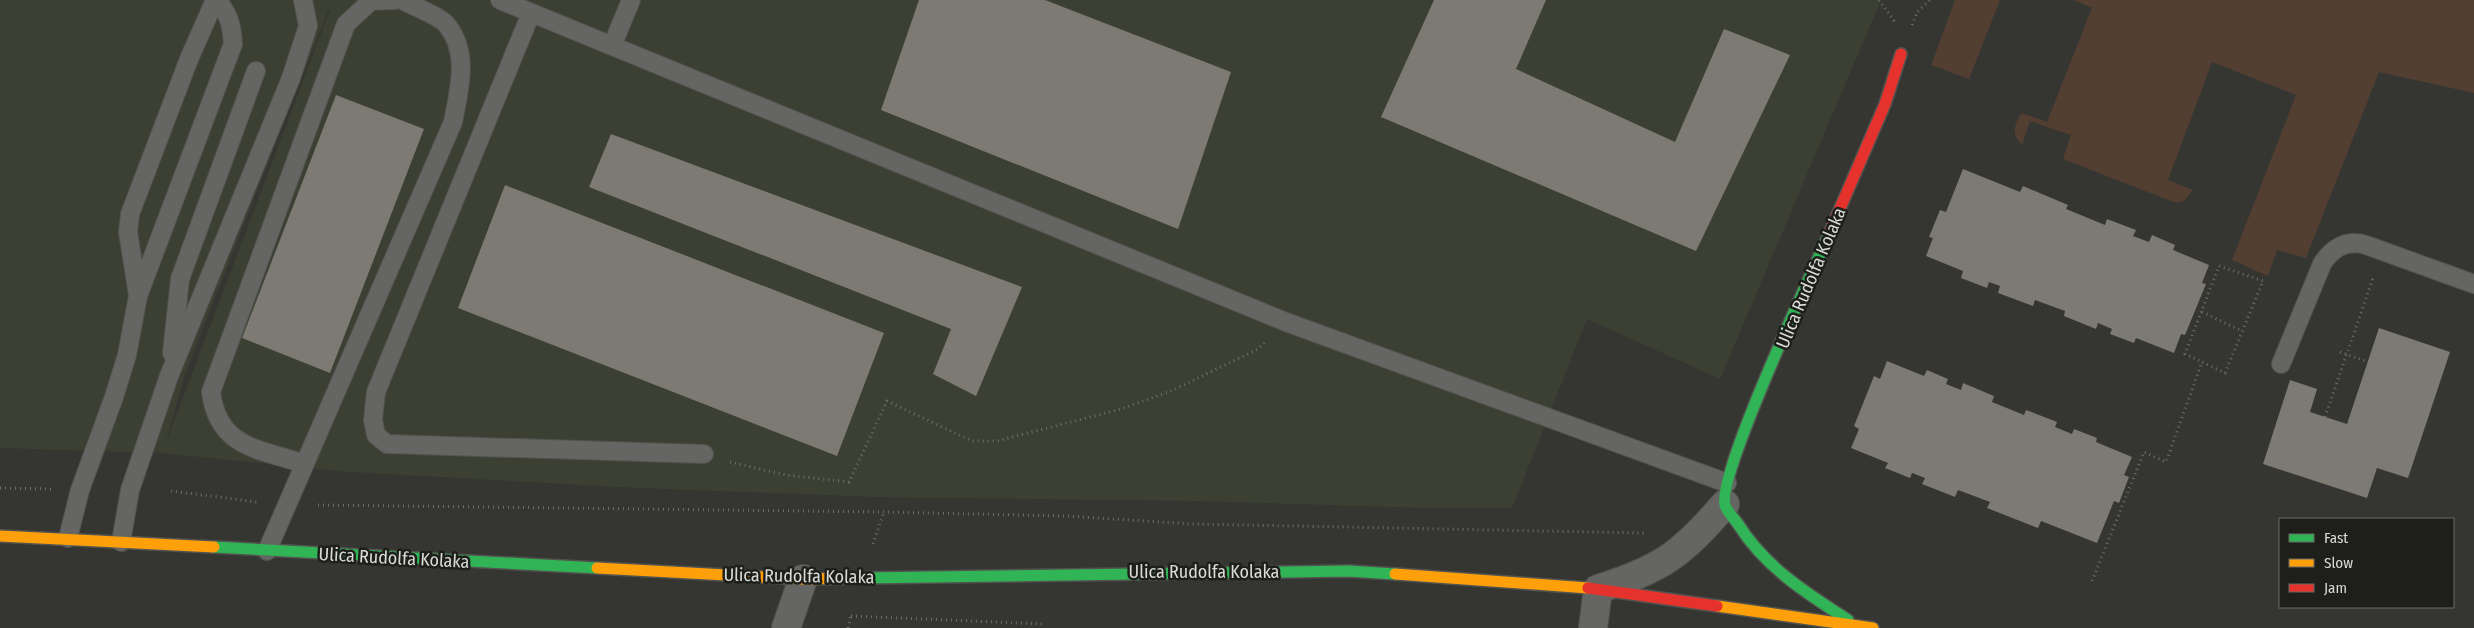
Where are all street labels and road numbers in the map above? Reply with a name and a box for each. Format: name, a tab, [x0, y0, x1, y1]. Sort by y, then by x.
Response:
street label: Ulica Rudolfa Kolaka	[1771, 204, 1851, 352]
street label: Ulica Rudolfa Kolaka	[318, 543, 470, 573]
street label: Ulica Rudolfa Kolaka	[1129, 561, 1280, 583]
street label: Ulica Rudolfa Kolaka	[723, 564, 875, 588]

